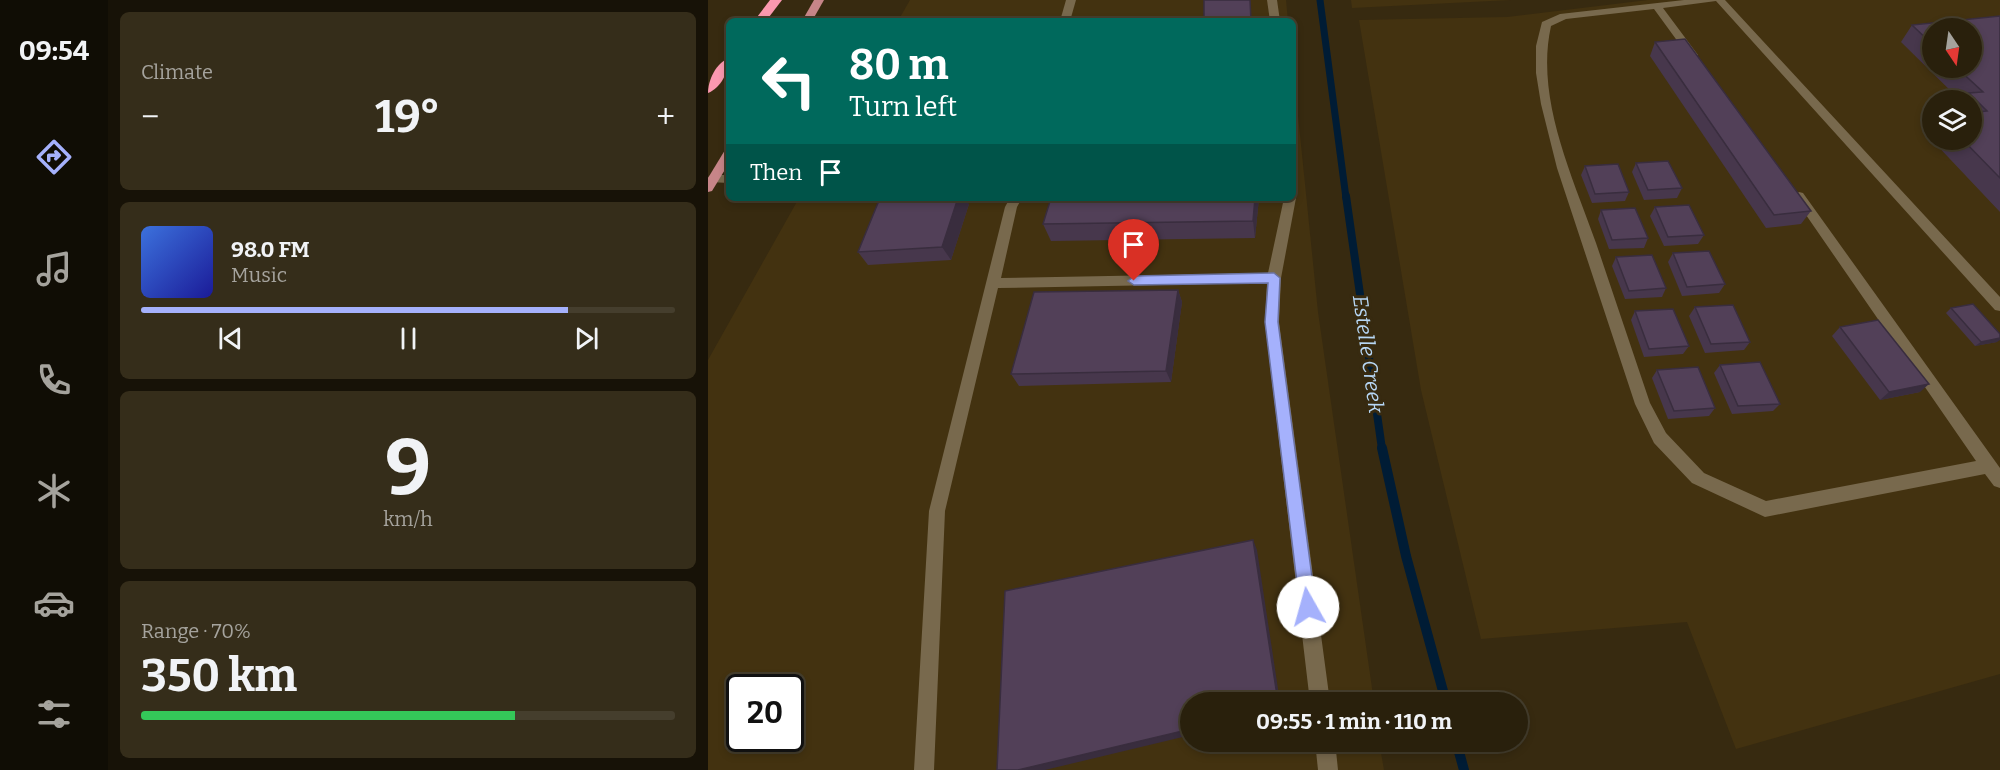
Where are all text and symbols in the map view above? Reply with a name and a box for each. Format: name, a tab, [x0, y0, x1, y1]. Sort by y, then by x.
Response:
north arrow	[1922, 18, 1982, 78]
map controls	[1922, 18, 1982, 150]
text: 09:54	[19, 35, 89, 67]
text: 80 m	[849, 40, 949, 90]
icon: left	[750, 42, 828, 120]
text: Climate	[141, 60, 213, 84]
text: 19°	[375, 90, 440, 144]
button: layers	[1922, 90, 1982, 150]
text: Turn left	[849, 91, 957, 123]
text: −	[141, 97, 159, 137]
text: +	[656, 97, 675, 137]
icon: directions	[33, 136, 75, 178]
icon: arrive	[814, 156, 847, 189]
text: Then	[750, 159, 802, 186]
pin	[1108, 219, 1159, 281]
icon: arrive	[1117, 228, 1150, 261]
text: 98.0 FM	[231, 236, 310, 263]
icon: music	[33, 248, 75, 290]
text: Music	[231, 263, 287, 287]
water label: Estelle Creek	[1347, 293, 1389, 415]
icon: previous	[214, 322, 247, 355]
icon: pause	[392, 322, 425, 355]
icon: next	[570, 322, 603, 355]
icon: phone	[33, 359, 75, 401]
text: 9	[385, 421, 431, 515]
icon: climate	[33, 470, 75, 512]
text: km/h	[383, 507, 433, 531]
position arrow	[1276, 575, 1340, 639]
icon: car	[33, 582, 75, 624]
text: Range · 70%	[141, 619, 251, 643]
text: 350 km	[141, 649, 297, 703]
speed limit sign: 20	[726, 674, 804, 752]
icon: filters	[33, 693, 75, 735]
text: 09:55 · 1 min · 110 m	[1256, 708, 1452, 735]

